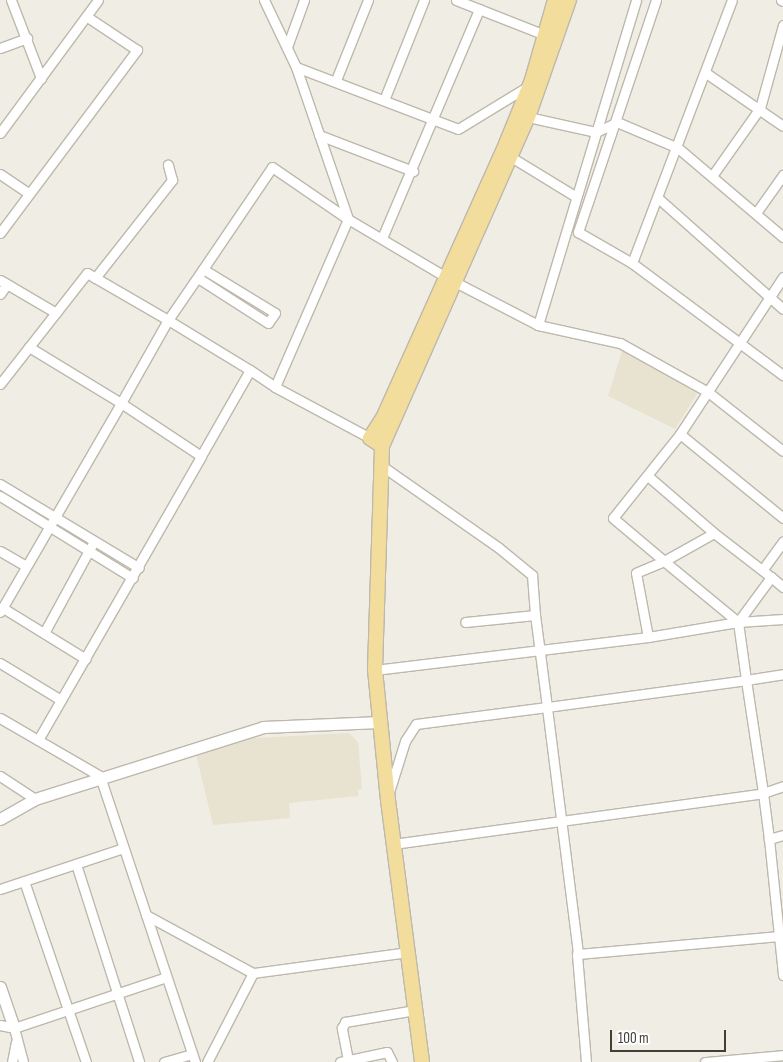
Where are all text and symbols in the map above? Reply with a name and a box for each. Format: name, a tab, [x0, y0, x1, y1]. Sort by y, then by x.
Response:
scale bar	[613, 1020, 729, 1052]
text: 100 m	[618, 1029, 649, 1048]

